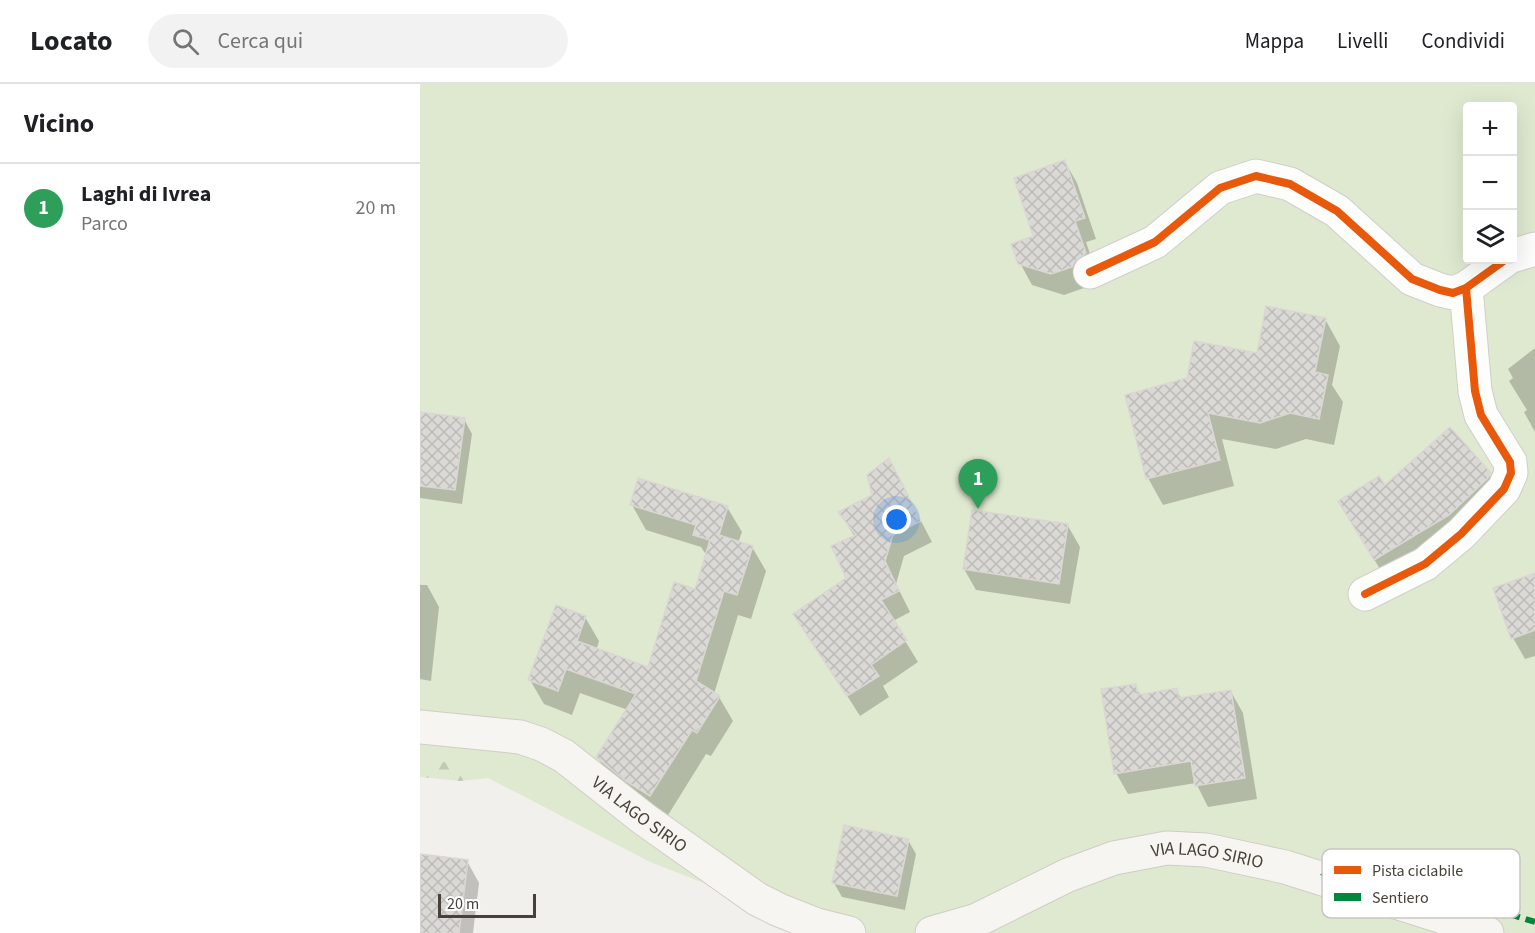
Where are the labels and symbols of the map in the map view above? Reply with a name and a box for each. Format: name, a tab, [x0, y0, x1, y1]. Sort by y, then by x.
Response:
pin: 1	[958, 460, 998, 509]
your location	[882, 505, 911, 534]
street label: VIA LAGO SIRIO	[587, 770, 692, 858]
street label: VIA LAGO SIRIO	[1149, 835, 1266, 875]
legend	[1322, 849, 1520, 918]
text: Pista ciclabile	[1372, 860, 1463, 882]
text: Sentiero	[1372, 887, 1429, 909]
scale bar	[438, 891, 536, 918]

